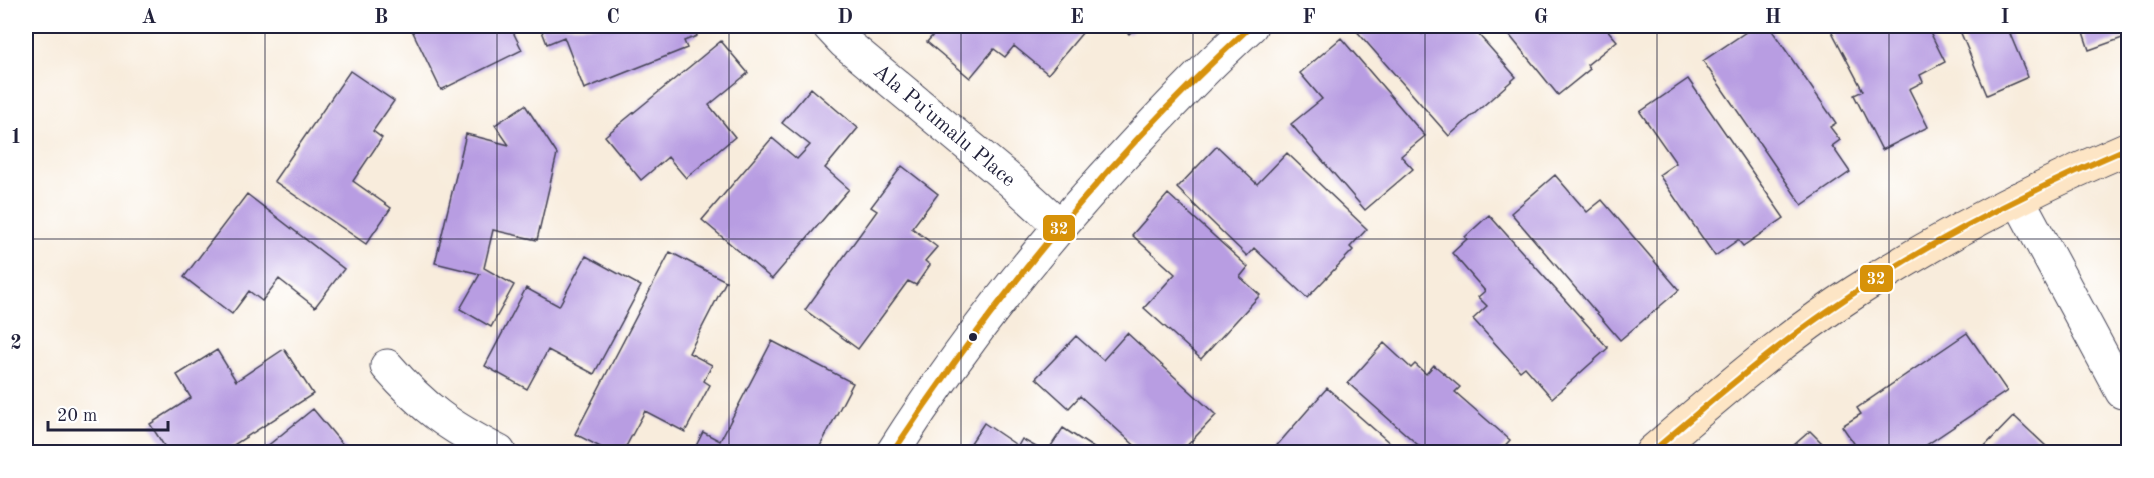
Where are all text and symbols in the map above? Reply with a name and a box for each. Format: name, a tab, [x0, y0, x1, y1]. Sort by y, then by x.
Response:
text: A	[141, 8, 157, 28]
text: B	[374, 8, 388, 28]
text: C	[606, 8, 620, 28]
text: D	[837, 8, 853, 28]
text: E	[1070, 8, 1084, 28]
text: F	[1302, 8, 1316, 28]
text: G	[1534, 8, 1548, 28]
text: H	[1765, 8, 1781, 28]
text: I	[2001, 8, 2009, 28]
street label: Ala Puʻumalu Place	[869, 61, 1019, 191]
text: 1	[10, 128, 22, 148]
line badge: 32	[1042, 214, 1076, 242]
text: 32	[1050, 222, 1068, 238]
line badge: 32	[1859, 264, 1894, 293]
text: 32	[1867, 272, 1885, 288]
unlabelled marker	[967, 331, 979, 343]
text: 2	[10, 334, 22, 354]
scale bar	[48, 394, 168, 432]
text: 20 m	[57, 407, 97, 425]

